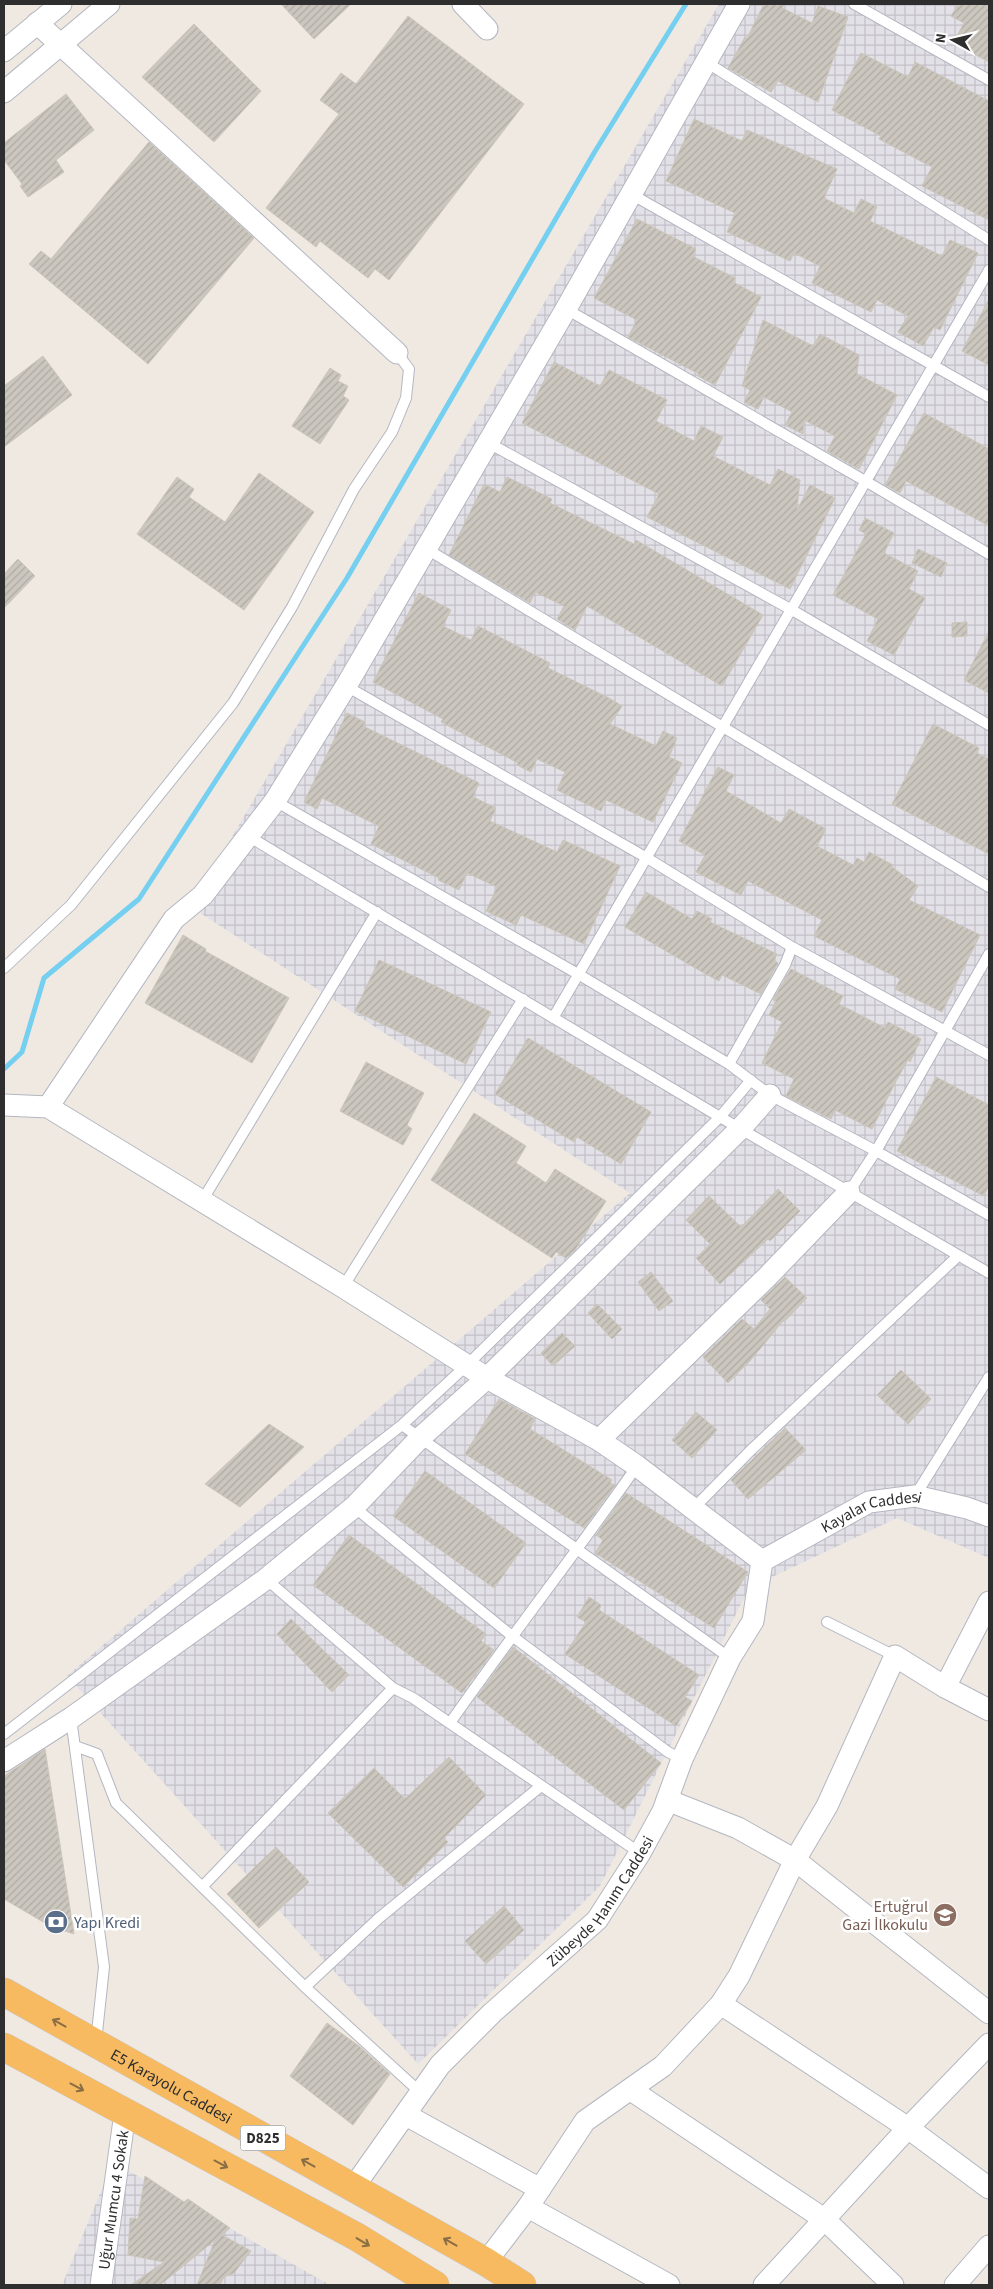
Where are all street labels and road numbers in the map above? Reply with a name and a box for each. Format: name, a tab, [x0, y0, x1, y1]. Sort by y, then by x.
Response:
street label: Kayalar Caddesi	[817, 1486, 924, 1538]
street label: Zübeyde Hanım Caddesi	[542, 1832, 659, 1972]
street label: E5 Karayolu Caddesi	[106, 2044, 236, 2130]
road number: D825	[240, 2126, 286, 2150]
street label: Uğur Mumcu 4 Sokak	[93, 2129, 135, 2271]

